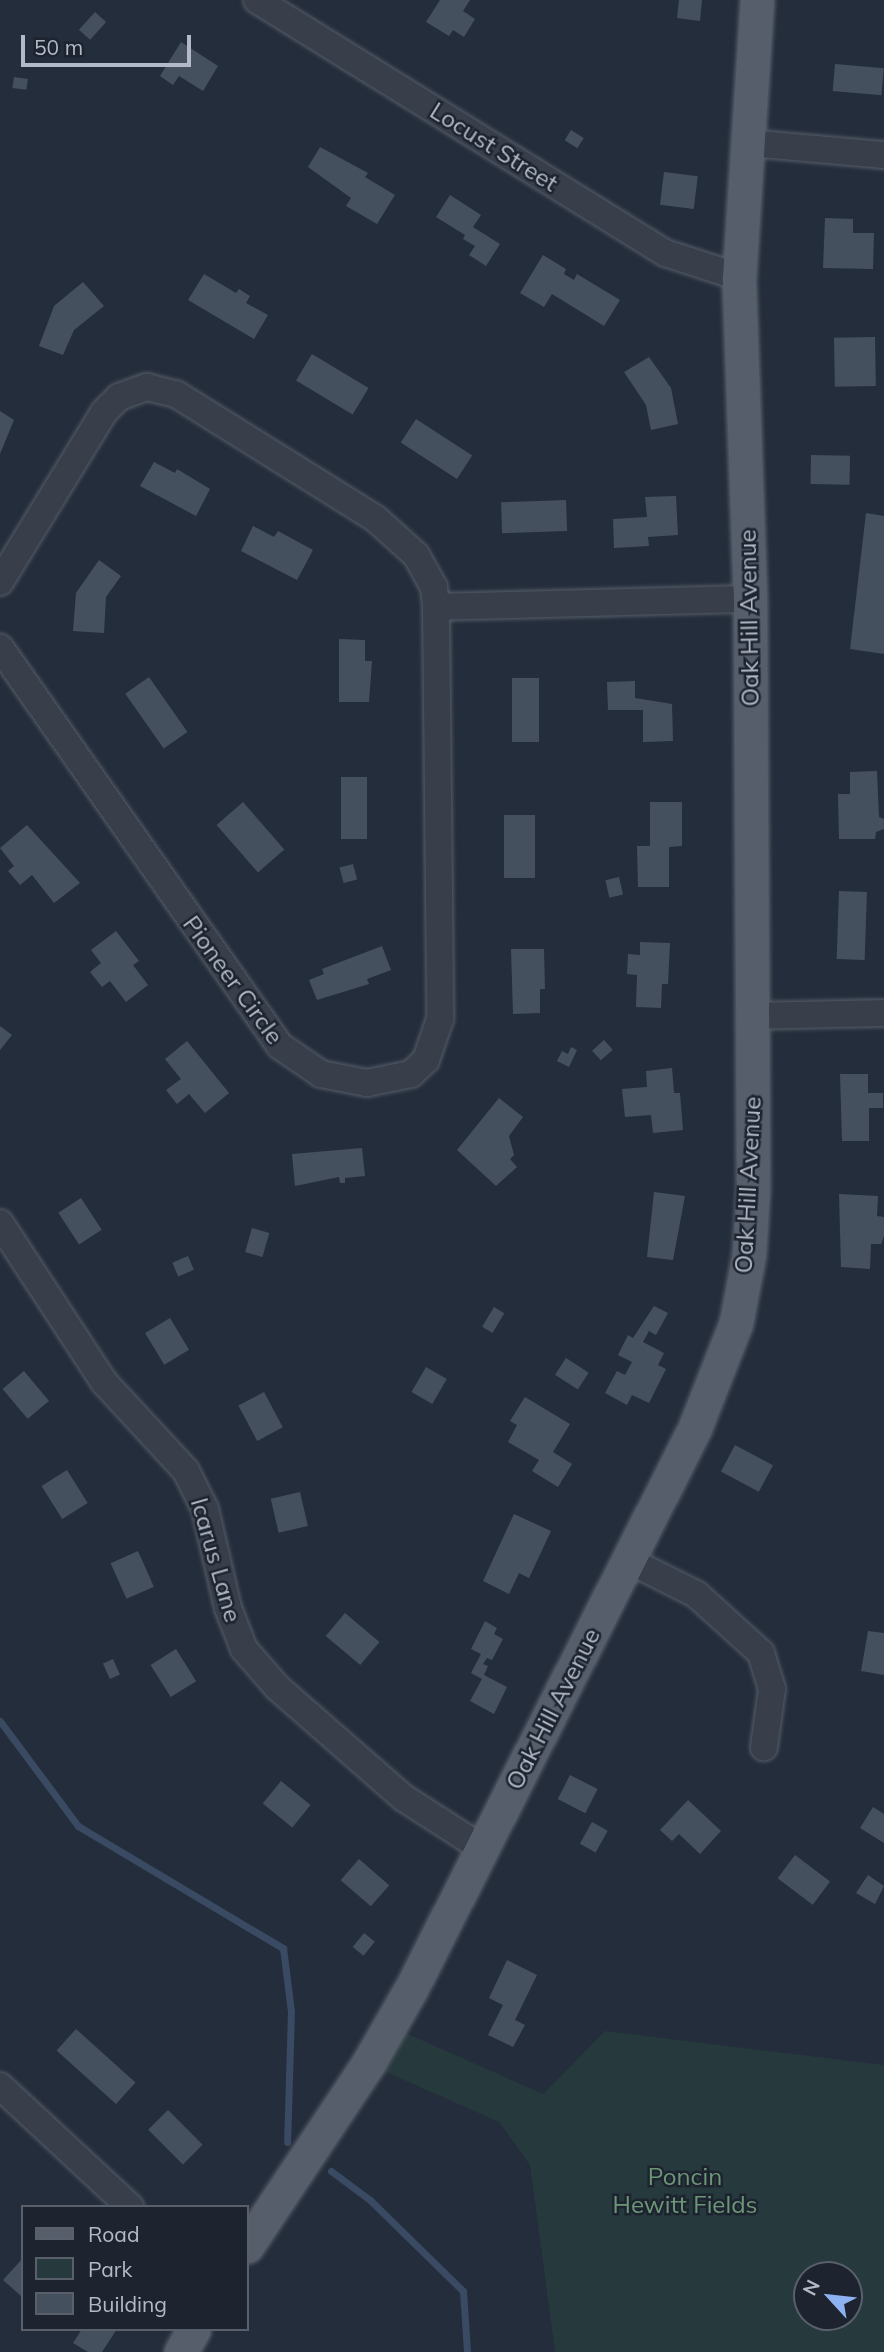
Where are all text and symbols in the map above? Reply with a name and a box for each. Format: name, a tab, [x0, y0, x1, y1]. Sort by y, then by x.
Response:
scale bar	[24, 21, 194, 65]
text: 50 m	[34, 34, 83, 60]
street label: Locust Street	[425, 96, 563, 198]
street label: Oak Hill Avenue	[733, 529, 765, 707]
street label: Pioneer Circle	[177, 910, 289, 1050]
street label: Oak Hill Avenue	[729, 1096, 767, 1274]
street label: Icarus Lane	[185, 1495, 247, 1625]
street label: Oak Hill Avenue	[500, 1624, 606, 1794]
park label: Poncin Hewitt Fields	[613, 2163, 757, 2219]
legend	[21, 2205, 248, 2331]
text: Road	[88, 2221, 139, 2247]
text: Park	[88, 2256, 132, 2282]
north arrow	[793, 2261, 863, 2331]
text: N	[797, 2276, 825, 2299]
text: Building	[88, 2291, 167, 2317]

